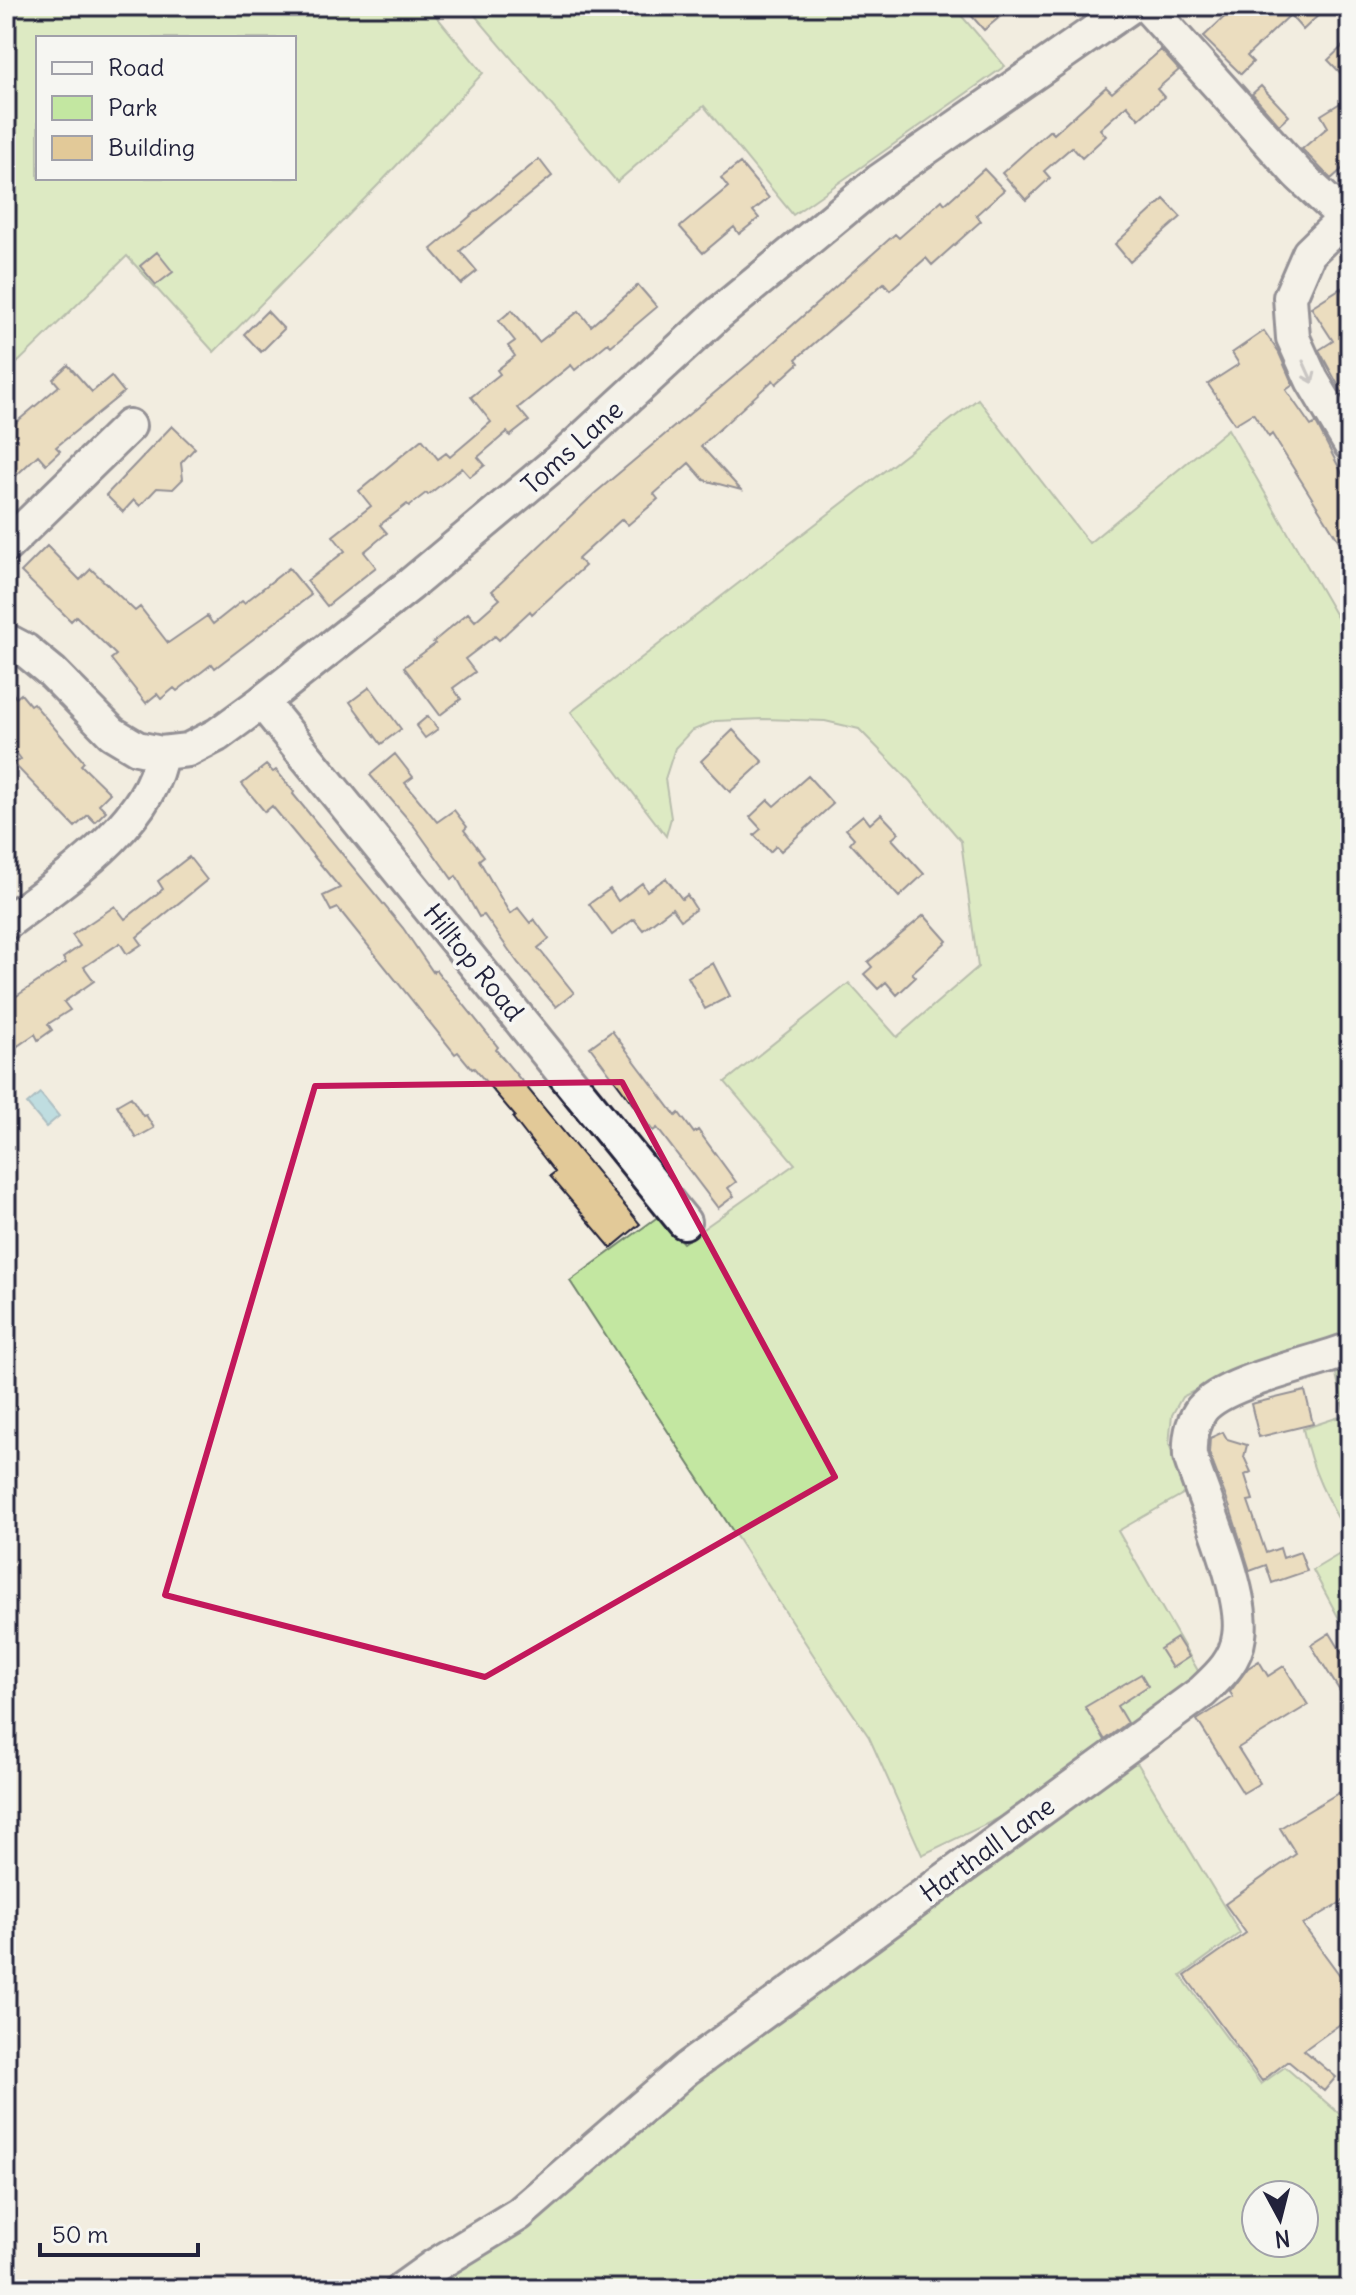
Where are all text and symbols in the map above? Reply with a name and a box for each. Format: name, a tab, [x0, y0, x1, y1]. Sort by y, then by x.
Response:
legend	[36, 36, 296, 180]
text: Road	[108, 52, 164, 82]
text: Park	[108, 92, 158, 122]
text: Building	[108, 132, 195, 162]
one-way arrow	[1301, 359, 1316, 383]
street label: Toms Lane	[514, 393, 630, 501]
street label: Hilltop Road	[417, 897, 531, 1027]
street label: Harthall Lane	[913, 1789, 1061, 1909]
north arrow	[1240, 2179, 1320, 2259]
scale bar	[40, 2207, 198, 2257]
text: 50 m	[52, 2219, 108, 2249]
text: N	[1273, 2224, 1292, 2254]

